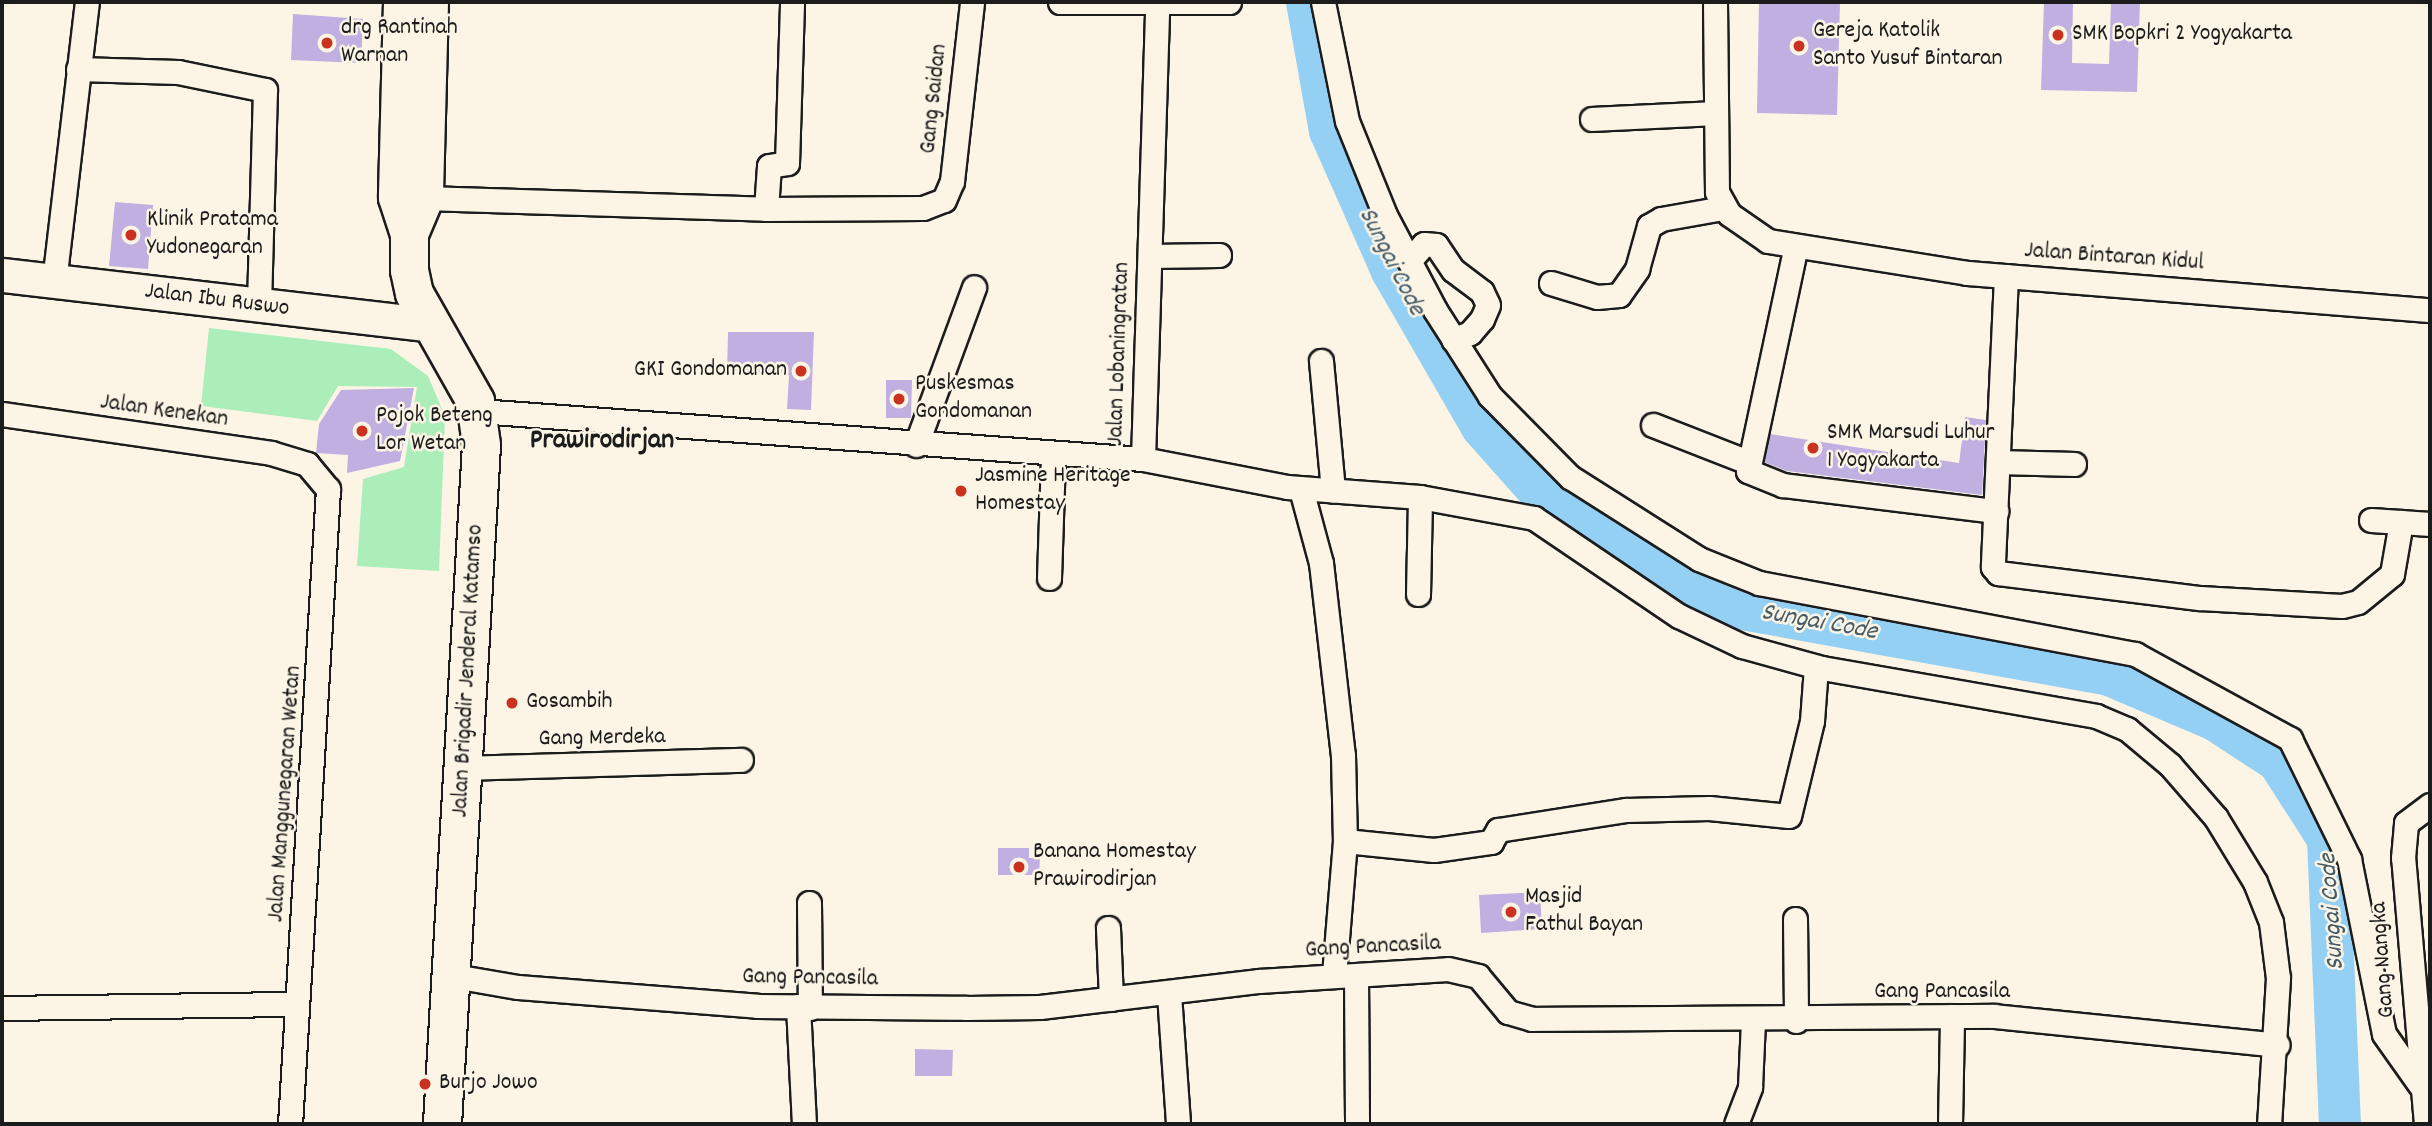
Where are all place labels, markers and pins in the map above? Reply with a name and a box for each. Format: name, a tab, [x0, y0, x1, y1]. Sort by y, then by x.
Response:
place label: drg Rantinah Warnan	[341, 15, 458, 71]
place label: Gereja Katolik Santo Yusuf Bintaran	[1813, 18, 2003, 74]
place label: SMK Bopkri 2 Yogyakarta	[2072, 21, 2292, 49]
marker: SMK Bopkri 2 Yogyakarta	[2050, 27, 2066, 43]
marker: drg Rantinah Warnan	[319, 35, 335, 51]
marker: Gereja Katolik Santo Yusuf Bintaran	[1791, 38, 1807, 54]
place label: Klinik Pratama Yudonegaran	[147, 207, 278, 263]
marker: Klinik Pratama Yudonegaran	[121, 225, 141, 245]
place label: GKI Gondomanan	[634, 357, 787, 385]
marker: GKI Gondomanan	[793, 363, 809, 379]
place label: Puskesmas Gondomanan	[915, 371, 1032, 427]
marker: Puskesmas Gondomanan	[889, 389, 909, 409]
place label: Pojok Beteng Lor Wetan	[376, 403, 493, 459]
place label: SMK Marsudi Luhur 1 Yogyakarta	[1827, 420, 1994, 476]
marker: Pojok Beteng Lor Wetan	[354, 423, 370, 439]
marker: SMK Marsudi Luhur 1 Yogyakarta	[1805, 440, 1821, 456]
place label: Jasmine Heritage Homestay	[975, 463, 1130, 519]
marker: Jasmine Heritage Homestay	[953, 483, 969, 499]
place label: Gosambih	[526, 689, 612, 717]
marker: Gosambih	[504, 695, 520, 711]
place label: Banana Homestay Prawirodirjan	[1033, 839, 1196, 895]
marker: Banana Homestay Prawirodirjan	[1011, 859, 1027, 875]
place label: Masjid Fathul Bayan	[1525, 884, 1643, 940]
marker: Masjid Fathul Bayan	[1503, 904, 1519, 920]
place label: Burjo Jowo	[439, 1070, 538, 1098]
marker: Burjo Jowo	[417, 1076, 433, 1092]

